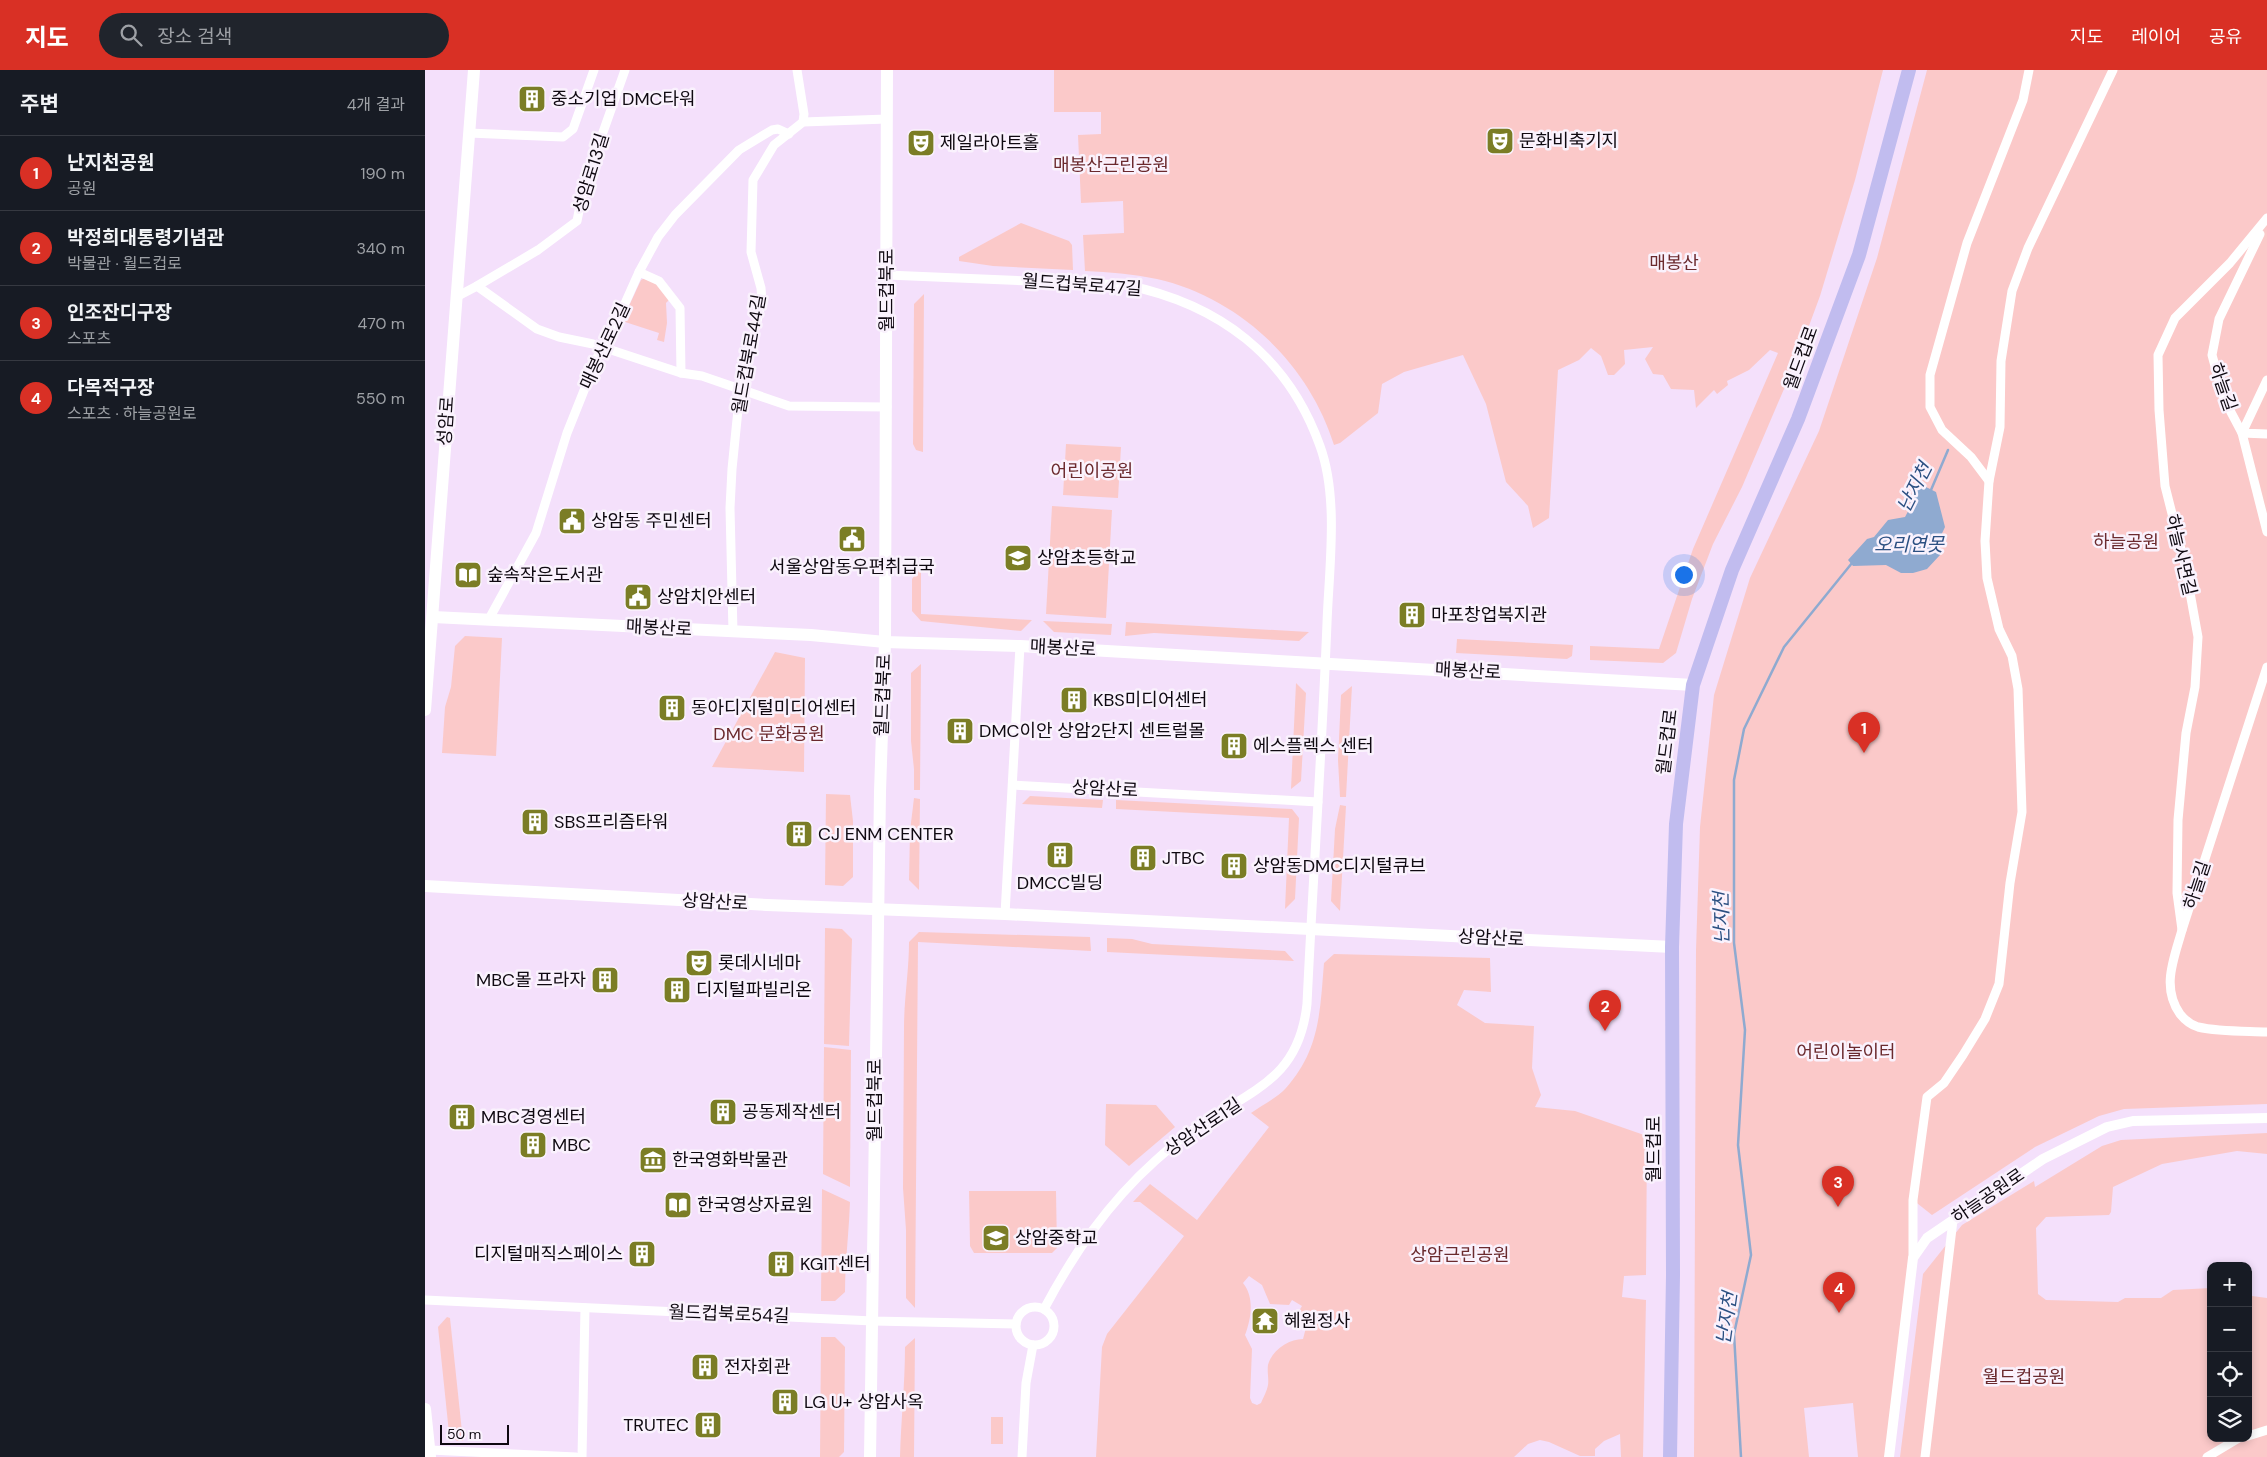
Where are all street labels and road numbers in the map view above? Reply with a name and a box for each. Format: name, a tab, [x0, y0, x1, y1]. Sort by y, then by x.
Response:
street label: 성암로13길	[567, 130, 615, 216]
street label: 월드컵북로	[875, 249, 899, 331]
street label: 월드컵북로47길	[1021, 269, 1143, 301]
street label: 월드컵북로44길	[727, 292, 771, 416]
street label: 매봉산로2길	[574, 299, 636, 393]
street label: 월드컵로	[1778, 323, 1824, 393]
street label: 하늘길	[2204, 360, 2242, 414]
street label: 성암로	[432, 395, 460, 447]
street label: 하늘사면길	[2160, 512, 2202, 598]
street label: 매봉산로	[625, 614, 693, 642]
street label: 매봉산로	[1029, 634, 1097, 662]
street label: 월드컵북로	[870, 653, 896, 737]
street label: 매봉산로	[1434, 657, 1502, 685]
street label: 월드컵로	[1651, 708, 1683, 776]
street label: 상암산로	[1071, 775, 1139, 803]
street label: 하늘길	[2178, 858, 2216, 912]
street label: 상암산로	[681, 888, 749, 916]
street label: 상암산로	[1457, 924, 1525, 952]
street label: 월드컵북로	[863, 1059, 887, 1141]
street label: 상암산로1길	[1160, 1092, 1246, 1162]
street label: 월드컵로	[1642, 1116, 1666, 1182]
street label: 하늘공원로	[1947, 1163, 2029, 1229]
street label: 월드컵북로54길	[668, 1300, 790, 1328]

